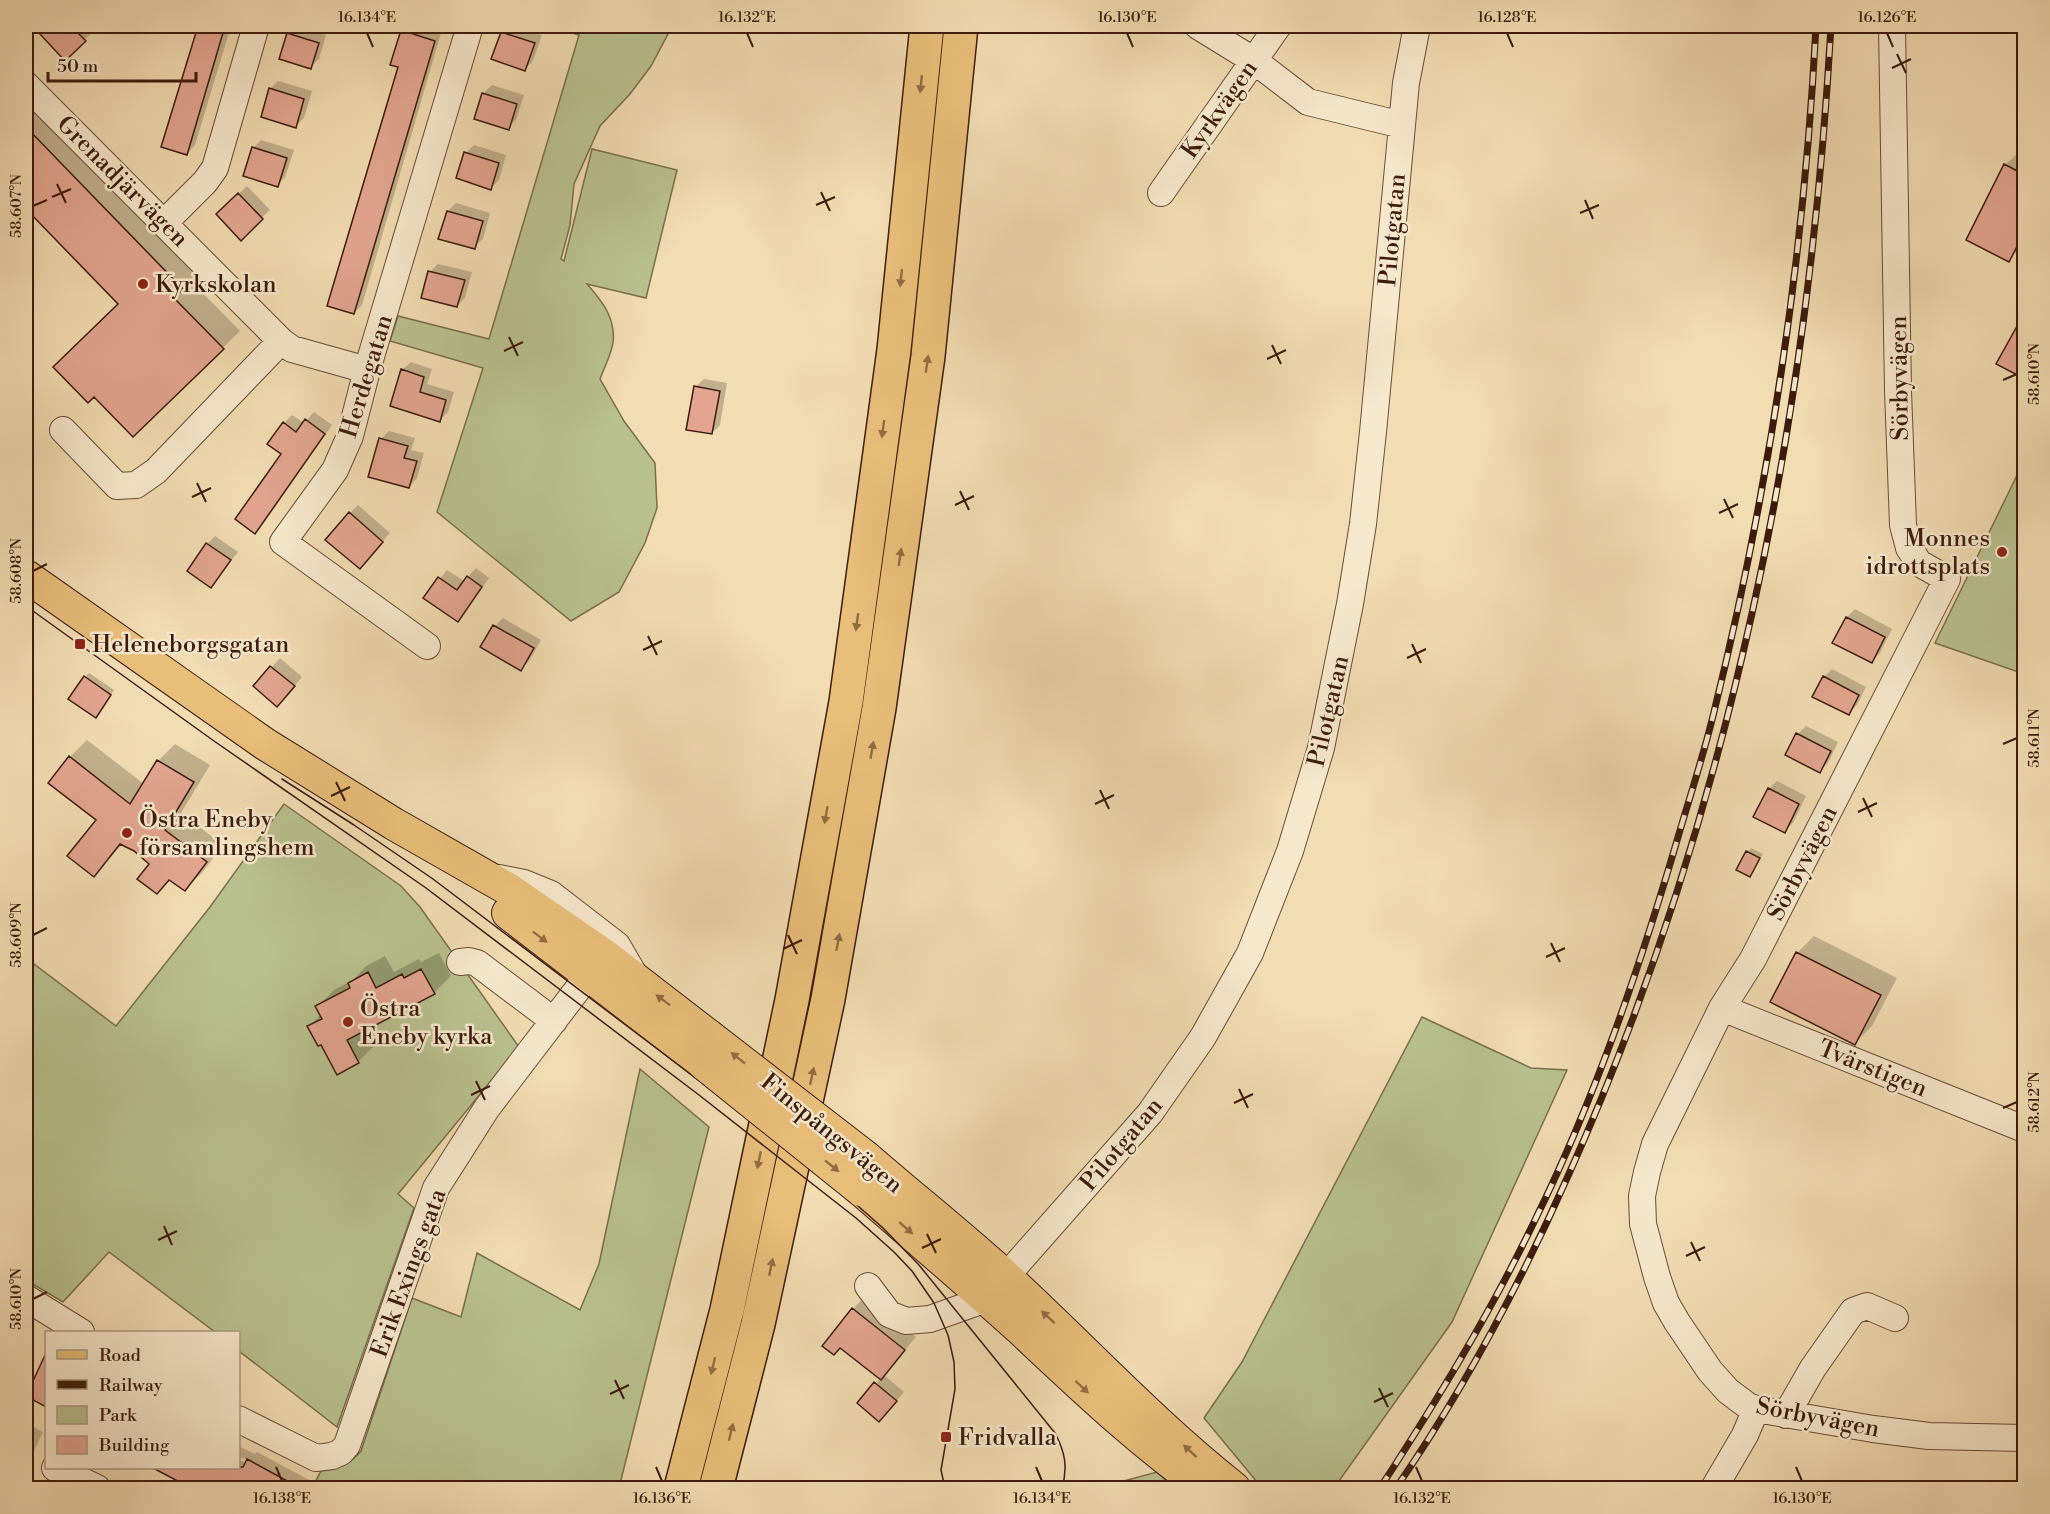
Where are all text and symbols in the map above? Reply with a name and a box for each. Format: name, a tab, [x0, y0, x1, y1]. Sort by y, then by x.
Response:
text: 16.134°E	[338, 8, 396, 27]
text: 16.132°E	[718, 8, 776, 27]
text: 16.130°E	[1097, 8, 1157, 27]
text: 16.128°E	[1478, 8, 1536, 27]
text: 16.126°E	[1858, 8, 1916, 27]
scale bar	[48, 45, 196, 83]
text: 50 m	[57, 55, 99, 78]
street label: Kyrkvägen	[1175, 55, 1265, 165]
one-way arrow	[916, 74, 926, 93]
street label: Grenadjärvägen	[50, 110, 194, 254]
street label: Pilotgatan	[1373, 172, 1413, 288]
text: 58.607°N	[7, 174, 26, 238]
one-way arrow	[896, 268, 906, 287]
place label: Kyrkskolan	[155, 270, 276, 300]
marker: Kyrkskolan	[136, 277, 150, 291]
street label: Herdegatan	[334, 311, 400, 441]
street label: Sörbyvägen	[1884, 315, 1916, 441]
text: 58.610°N	[2025, 343, 2044, 405]
one-way arrow	[923, 354, 932, 373]
one-way arrow	[878, 420, 888, 439]
place label: Monnes idrottsplats	[1865, 524, 1990, 582]
text: 58.608°N	[7, 538, 26, 604]
marker: Monnes idrottsplats	[1995, 545, 2009, 559]
one-way arrow	[896, 547, 905, 566]
one-way arrow	[852, 613, 861, 632]
place label: Heleneborgsgatan	[92, 630, 289, 660]
marker: Heleneborgsgatan	[73, 637, 87, 651]
street label: Pilotgatan	[1302, 653, 1356, 770]
text: 58.611°N	[2025, 708, 2044, 768]
one-way arrow	[868, 740, 877, 759]
street label: Sörbyvägen	[1761, 801, 1845, 926]
place label: Östra Eneby församlingshem	[139, 804, 314, 863]
one-way arrow	[821, 805, 830, 824]
marker: Östra Eneby församlingshem	[120, 826, 134, 840]
text: 58.609°N	[7, 902, 26, 968]
one-way arrow	[531, 931, 547, 943]
one-way arrow	[834, 932, 843, 951]
place label: Östra Eneby kyrka	[360, 993, 493, 1052]
one-way arrow	[655, 995, 670, 1007]
marker: Östra Eneby kyrka	[341, 1015, 355, 1029]
street label: Tvärstigen	[1814, 1034, 1931, 1104]
one-way arrow	[730, 1052, 746, 1064]
street label: Finspångsvägen	[754, 1067, 909, 1200]
one-way arrow	[807, 1067, 817, 1085]
text: 58.612°N	[2025, 1071, 2044, 1133]
street label: Pilotgatan	[1074, 1092, 1170, 1198]
one-way arrow	[754, 1150, 763, 1169]
one-way arrow	[824, 1160, 840, 1173]
street label: Erik Exings gata	[365, 1184, 454, 1362]
one-way arrow	[898, 1221, 913, 1235]
one-way arrow	[767, 1257, 776, 1276]
text: 58.610°N	[7, 1268, 26, 1330]
one-way arrow	[1040, 1310, 1055, 1324]
legend	[45, 1331, 240, 1469]
text: Road	[99, 1344, 142, 1367]
one-way arrow	[707, 1357, 717, 1375]
text: Railway	[99, 1374, 163, 1397]
one-way arrow	[1075, 1379, 1089, 1393]
street label: Sörbyvägen	[1754, 1391, 1882, 1445]
text: Park	[99, 1404, 138, 1427]
one-way arrow	[726, 1423, 736, 1441]
place label: Fridvalla	[958, 1423, 1057, 1453]
marker: Fridvalla	[939, 1430, 953, 1444]
text: Building	[98, 1434, 170, 1457]
one-way arrow	[1183, 1444, 1197, 1458]
text: 16.138°E	[253, 1489, 311, 1508]
text: 16.136°E	[633, 1489, 691, 1508]
text: 16.134°E	[1013, 1489, 1071, 1508]
text: 16.132°E	[1393, 1489, 1451, 1508]
text: 16.130°E	[1772, 1489, 1832, 1508]

